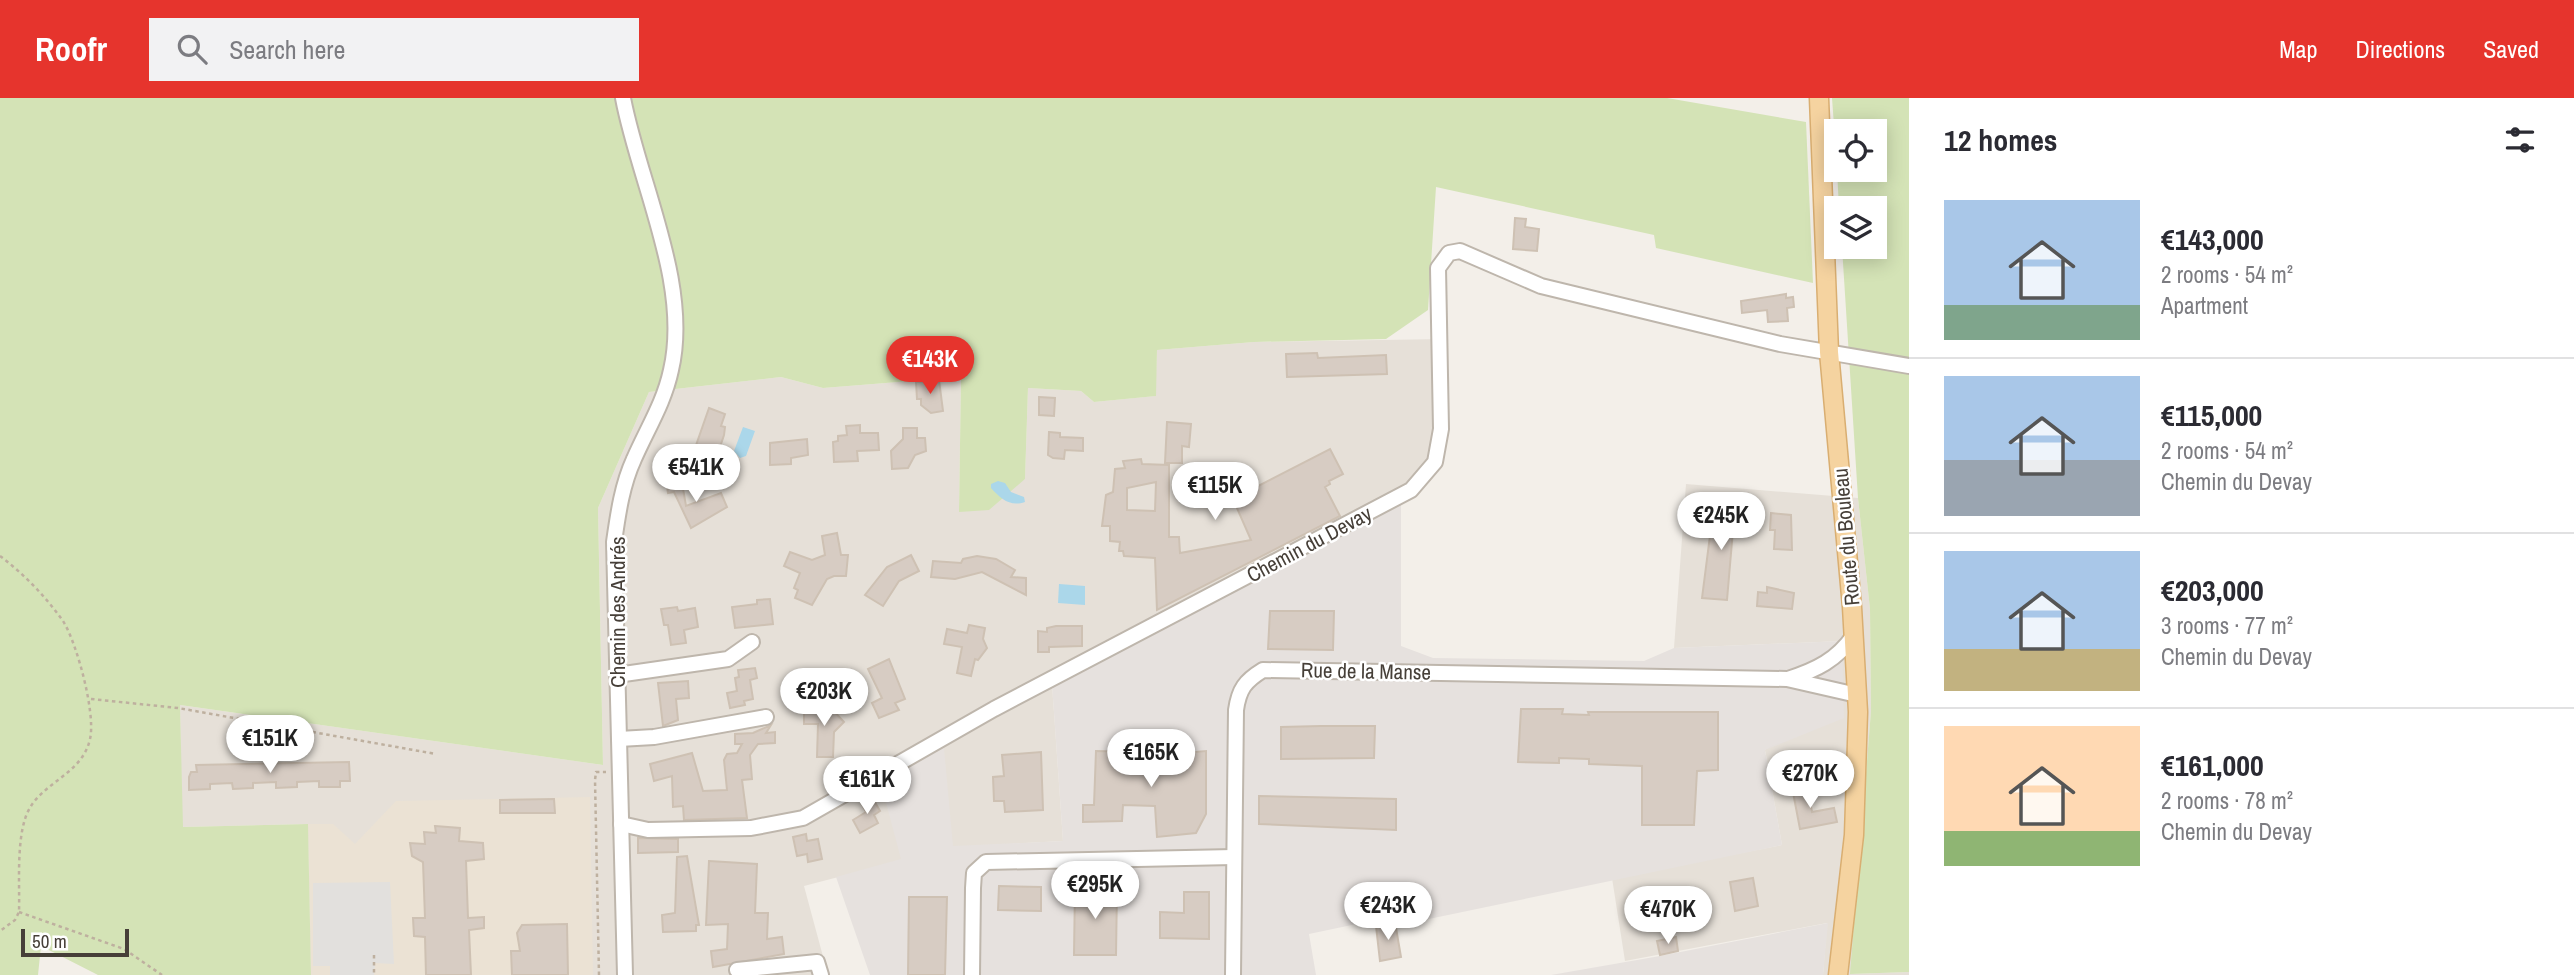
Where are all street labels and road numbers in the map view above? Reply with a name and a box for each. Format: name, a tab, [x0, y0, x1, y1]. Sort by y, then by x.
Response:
street label: Route du Bouleau	[1826, 467, 1866, 607]
street label: Chemin du Devay	[1241, 499, 1377, 589]
street label: Chemin des Andrés	[603, 536, 632, 688]
street label: Rue de la Manse	[1301, 655, 1431, 687]

